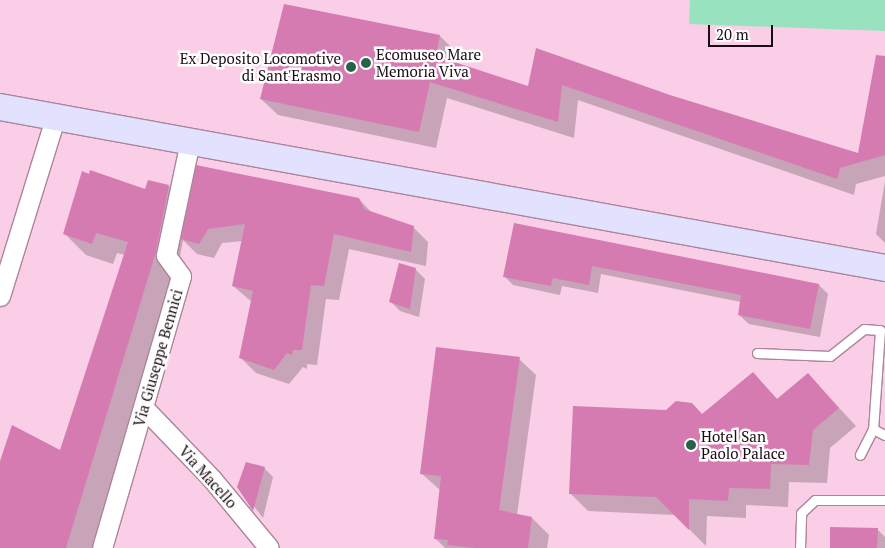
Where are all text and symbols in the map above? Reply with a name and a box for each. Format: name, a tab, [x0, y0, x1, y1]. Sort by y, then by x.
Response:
scale bar	[710, 15, 775, 47]
text: 20 m	[716, 24, 749, 44]
place label: Ecomuseo Mare Memoria Viva	[376, 45, 481, 80]
place label: Ex Deposito Locomotive di Sant'Erasmo	[180, 49, 341, 84]
marker: Ecomuseo Mare Memoria Viva	[360, 57, 372, 69]
marker: Ex Deposito Locomotive di Sant'Erasmo	[345, 61, 357, 73]
street label: Via Giuseppe Bennici	[130, 287, 186, 429]
place label: Hotel San Paolo Palace	[701, 427, 785, 462]
marker: Hotel San Paolo Palace	[685, 439, 697, 451]
street label: Via Macello	[175, 442, 241, 512]

